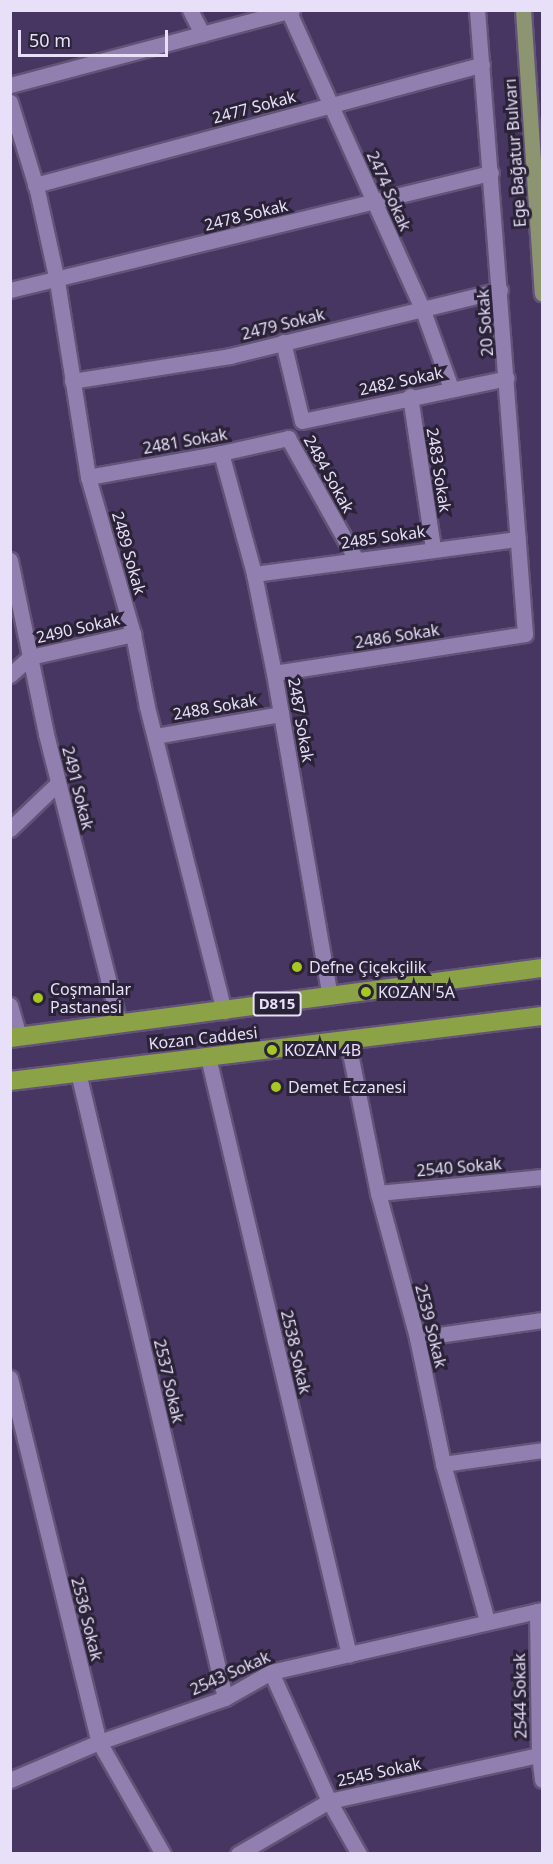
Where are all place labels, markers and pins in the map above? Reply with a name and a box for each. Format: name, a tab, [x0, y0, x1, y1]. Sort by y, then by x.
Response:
place label: Defne Çiçekçilik	[309, 957, 426, 977]
marker: Defne Çiçekçilik	[290, 960, 304, 974]
place label: Coşmanlar Pastanesi	[50, 979, 131, 1017]
place label: KOZAN 5A	[378, 982, 455, 1002]
marker: KOZAN 5A	[359, 985, 373, 999]
marker: Coşmanlar Pastanesi	[31, 991, 45, 1005]
place label: KOZAN 4B	[284, 1040, 361, 1060]
marker: KOZAN 4B	[265, 1043, 279, 1057]
place label: Demet Eczanesi	[288, 1077, 406, 1097]
marker: Demet Eczanesi	[269, 1080, 283, 1094]

